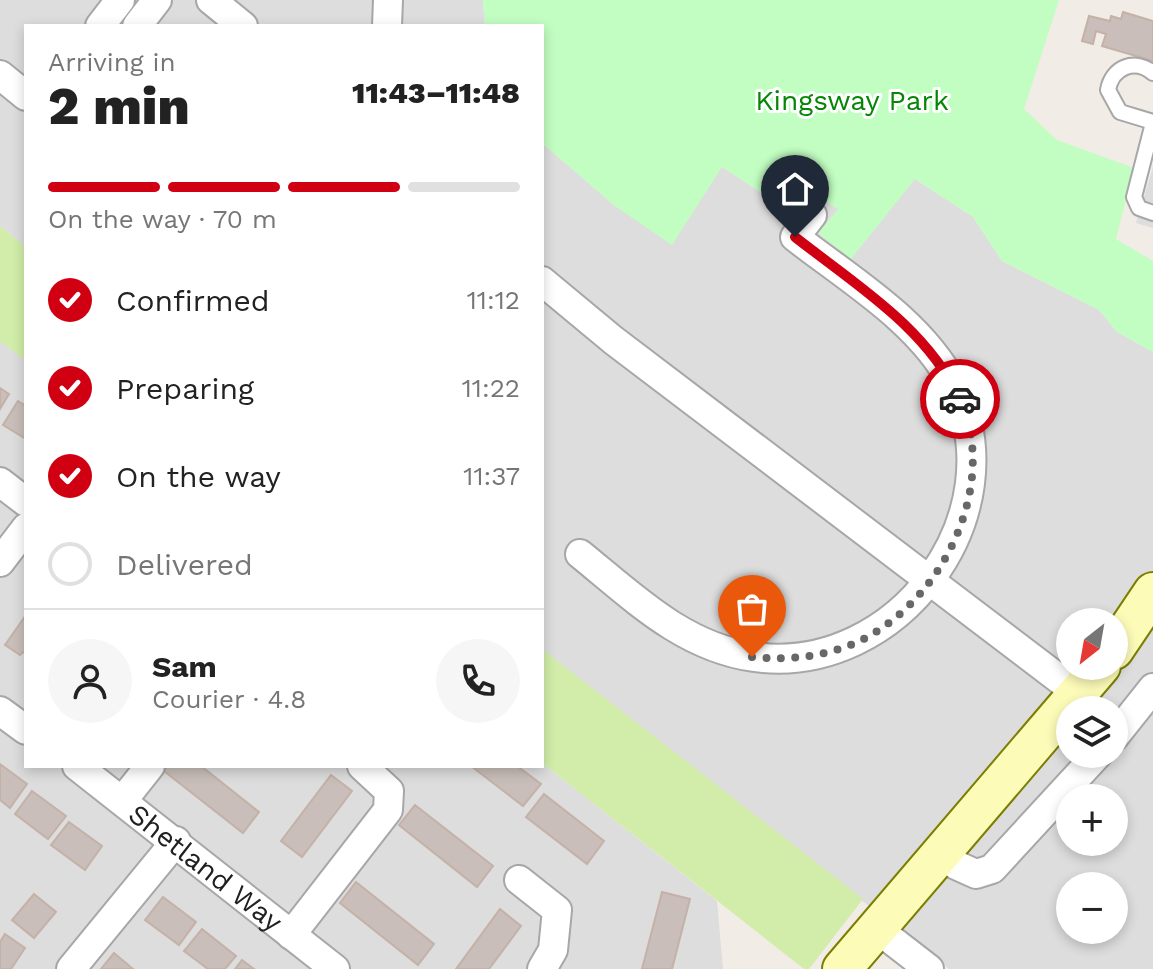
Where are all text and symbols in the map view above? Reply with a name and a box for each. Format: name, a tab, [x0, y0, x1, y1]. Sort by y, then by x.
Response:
text: Arriving in	[48, 47, 176, 77]
text: 11:43–11:48	[352, 75, 520, 110]
text: 2 min	[48, 76, 190, 137]
park label: Kingsway Park	[755, 84, 949, 117]
pin	[761, 155, 829, 237]
icon: home	[773, 167, 817, 211]
text: On the way · 70 m	[48, 204, 277, 234]
icon: check	[48, 278, 92, 322]
text: Confirmed	[116, 283, 270, 318]
text: 11:12	[467, 285, 520, 315]
courier	[920, 359, 1000, 439]
icon: check	[48, 366, 92, 410]
text: Preparing	[116, 371, 254, 406]
text: 11:22	[462, 373, 520, 403]
icon: car	[938, 377, 982, 421]
icon: check	[48, 454, 92, 498]
text: On the way	[116, 459, 281, 494]
text: 11:37	[463, 461, 520, 491]
text: Delivered	[116, 547, 253, 582]
pin	[718, 575, 786, 657]
icon: bag	[730, 587, 774, 631]
north arrow	[1056, 608, 1128, 680]
map controls	[1056, 608, 1128, 944]
button: person	[48, 639, 132, 723]
button: phone	[436, 639, 520, 723]
text: Sam	[152, 649, 217, 684]
text: Courier · 4.8	[152, 684, 306, 714]
button: layers	[1056, 696, 1128, 768]
button: +	[1056, 784, 1128, 856]
street label: Shetland Way	[122, 797, 289, 939]
button: −	[1056, 872, 1128, 944]

